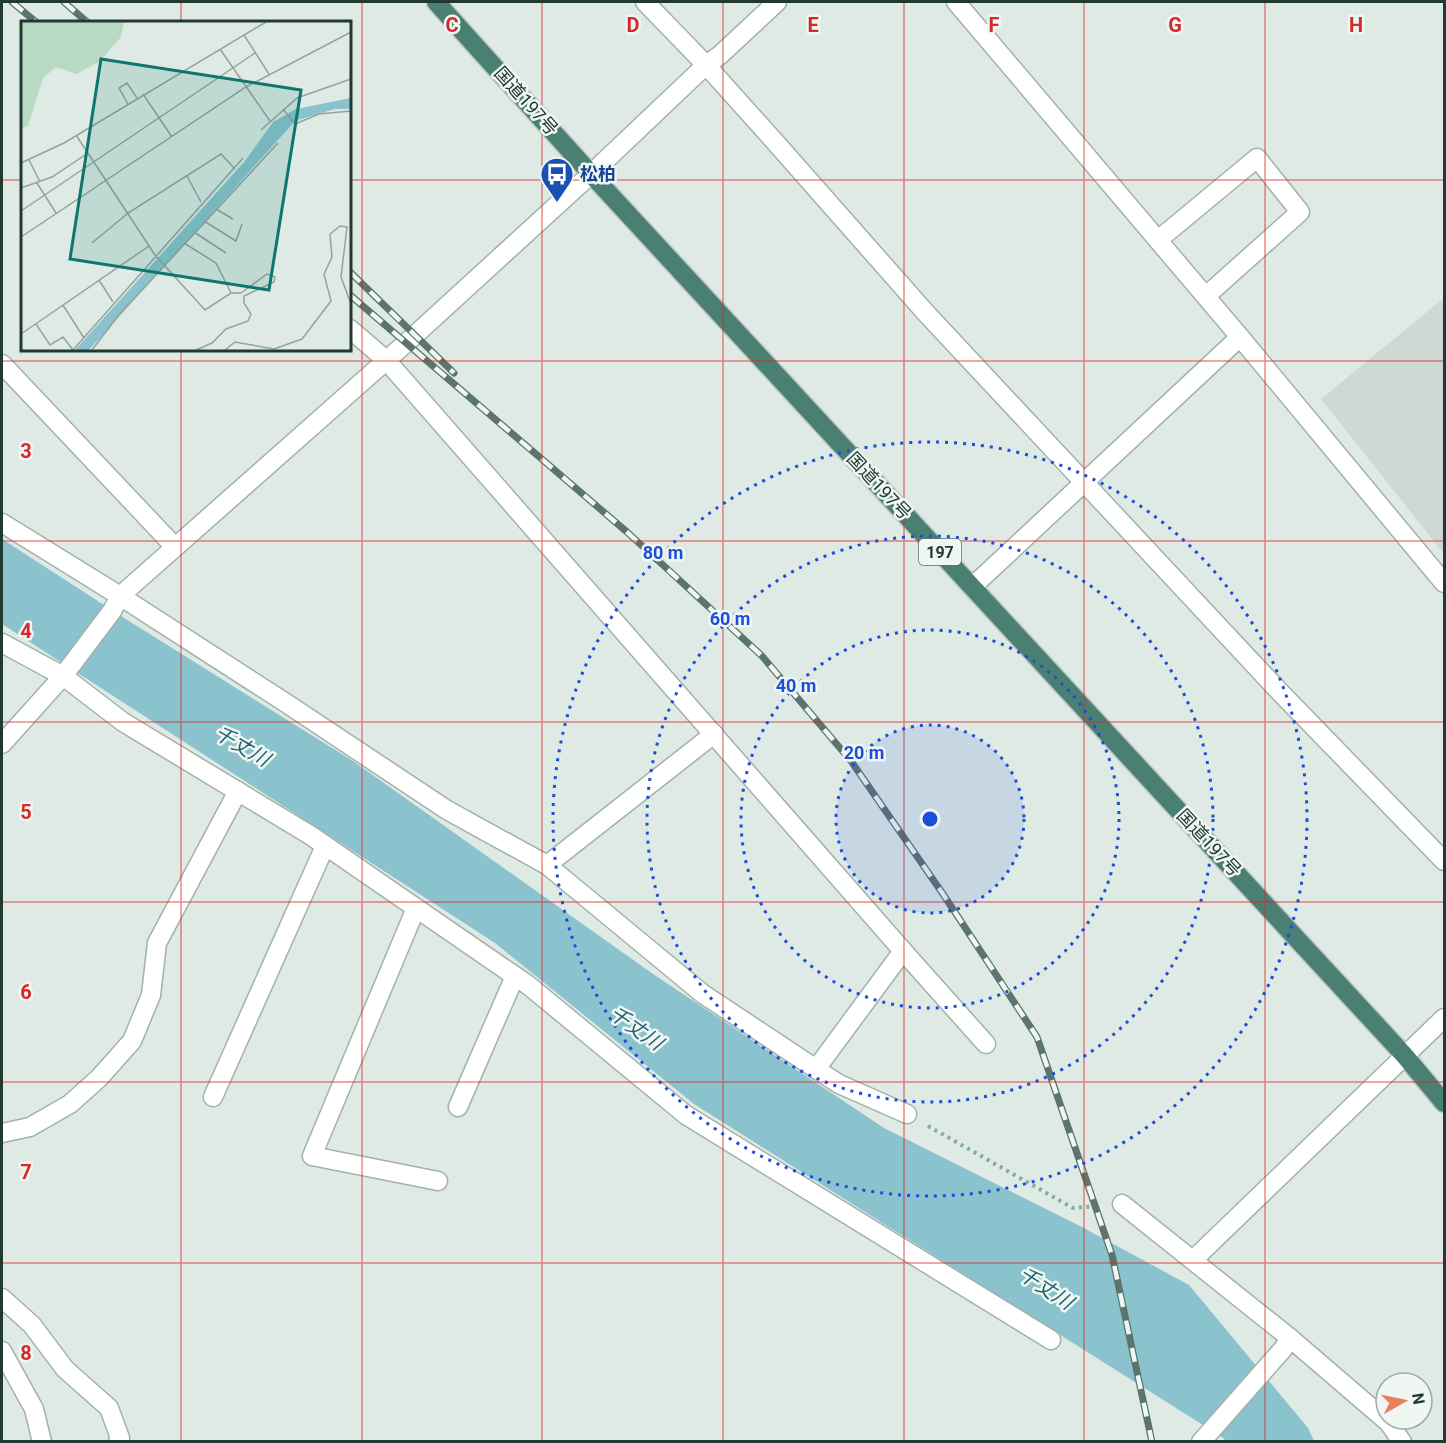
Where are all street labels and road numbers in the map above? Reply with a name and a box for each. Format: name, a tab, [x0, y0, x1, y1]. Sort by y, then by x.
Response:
street label: 国道197号	[490, 62, 562, 139]
street label: 国道197号	[843, 448, 916, 524]
road number: 197	[919, 539, 961, 565]
street label: 国道197号	[1173, 805, 1246, 881]

